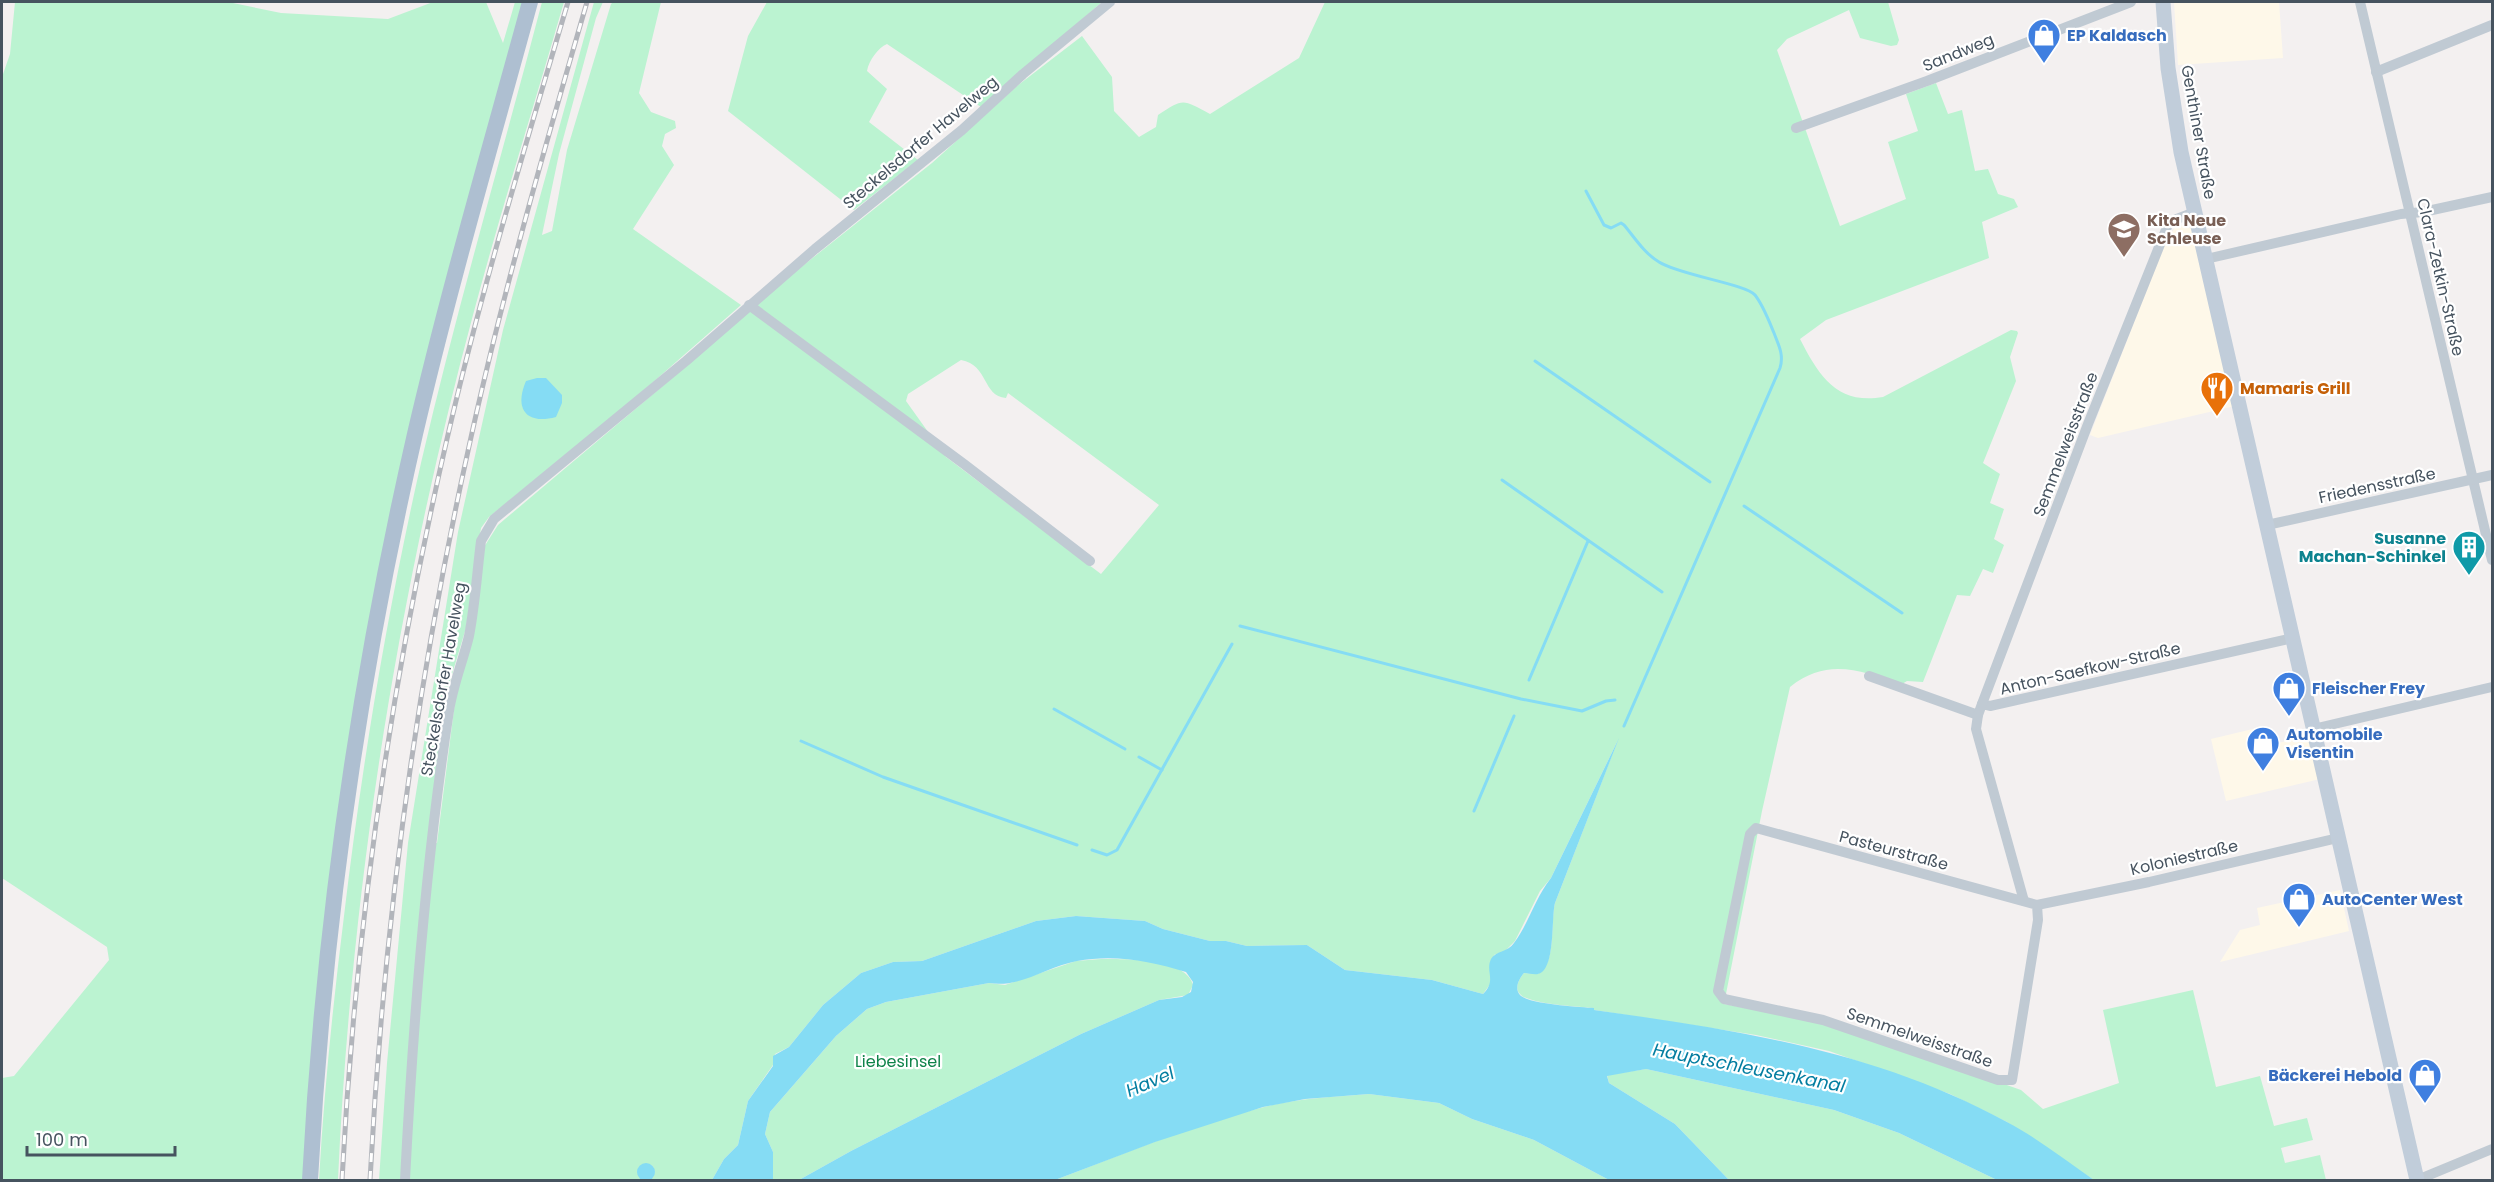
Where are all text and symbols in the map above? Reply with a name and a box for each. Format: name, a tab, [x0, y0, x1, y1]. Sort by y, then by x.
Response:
shop icon: EP Kaldasch	[2026, 17, 2062, 64]
place label: EP Kaldasch	[2067, 24, 2167, 47]
street label: Sandweg	[1919, 28, 1997, 77]
street label: Genthiner Straße	[2175, 63, 2222, 201]
street label: Steckelsdorfer Havelweg	[838, 70, 1003, 214]
street label: Clara-Zetkin-Straße	[2411, 196, 2470, 358]
place label: Kita Neue Schleuse	[2147, 209, 2226, 250]
school or university icon: Kita Neue Schleuse	[2106, 211, 2142, 258]
street label: Semmelweisstraße	[2027, 368, 2104, 520]
restaurant icon: Mamaris Grill	[2199, 370, 2235, 417]
place label: Mamaris Grill	[2240, 377, 2350, 400]
street label: Friedensstraße	[2317, 462, 2438, 509]
place label: Susanne Machan-Schinkel	[2299, 527, 2446, 568]
building icon: Susanne Machan-Schinkel	[2451, 529, 2487, 576]
street label: Steckelsdorfer Havelweg	[415, 580, 472, 778]
street label: Anton-Saefkow-Straße	[1998, 636, 2183, 700]
shop icon: Fleischer Frey	[2271, 670, 2307, 717]
place label: Fleischer Frey	[2312, 677, 2426, 700]
place label: Automobile Visentin	[2286, 723, 2383, 764]
shop icon: Automobile Visentin	[2245, 725, 2281, 772]
street label: Pasteurstraße	[1837, 825, 1951, 876]
street label: Koloniestraße	[2128, 834, 2240, 881]
shop icon: AutoCenter West	[2281, 881, 2317, 928]
place label: AutoCenter West	[2322, 888, 2463, 911]
street label: Semmelweisstraße	[1844, 1002, 1996, 1073]
water label: Hauptschleusenkanal	[1651, 1037, 1848, 1099]
park label: Liebesinsel	[855, 1050, 941, 1073]
shop icon: Bäckerei Hebold	[2407, 1057, 2443, 1104]
water label: Havel	[1122, 1060, 1178, 1103]
place label: Bäckerei Hebold	[2268, 1064, 2402, 1087]
scale bar	[27, 1119, 176, 1157]
text: 100 m	[36, 1127, 88, 1152]

